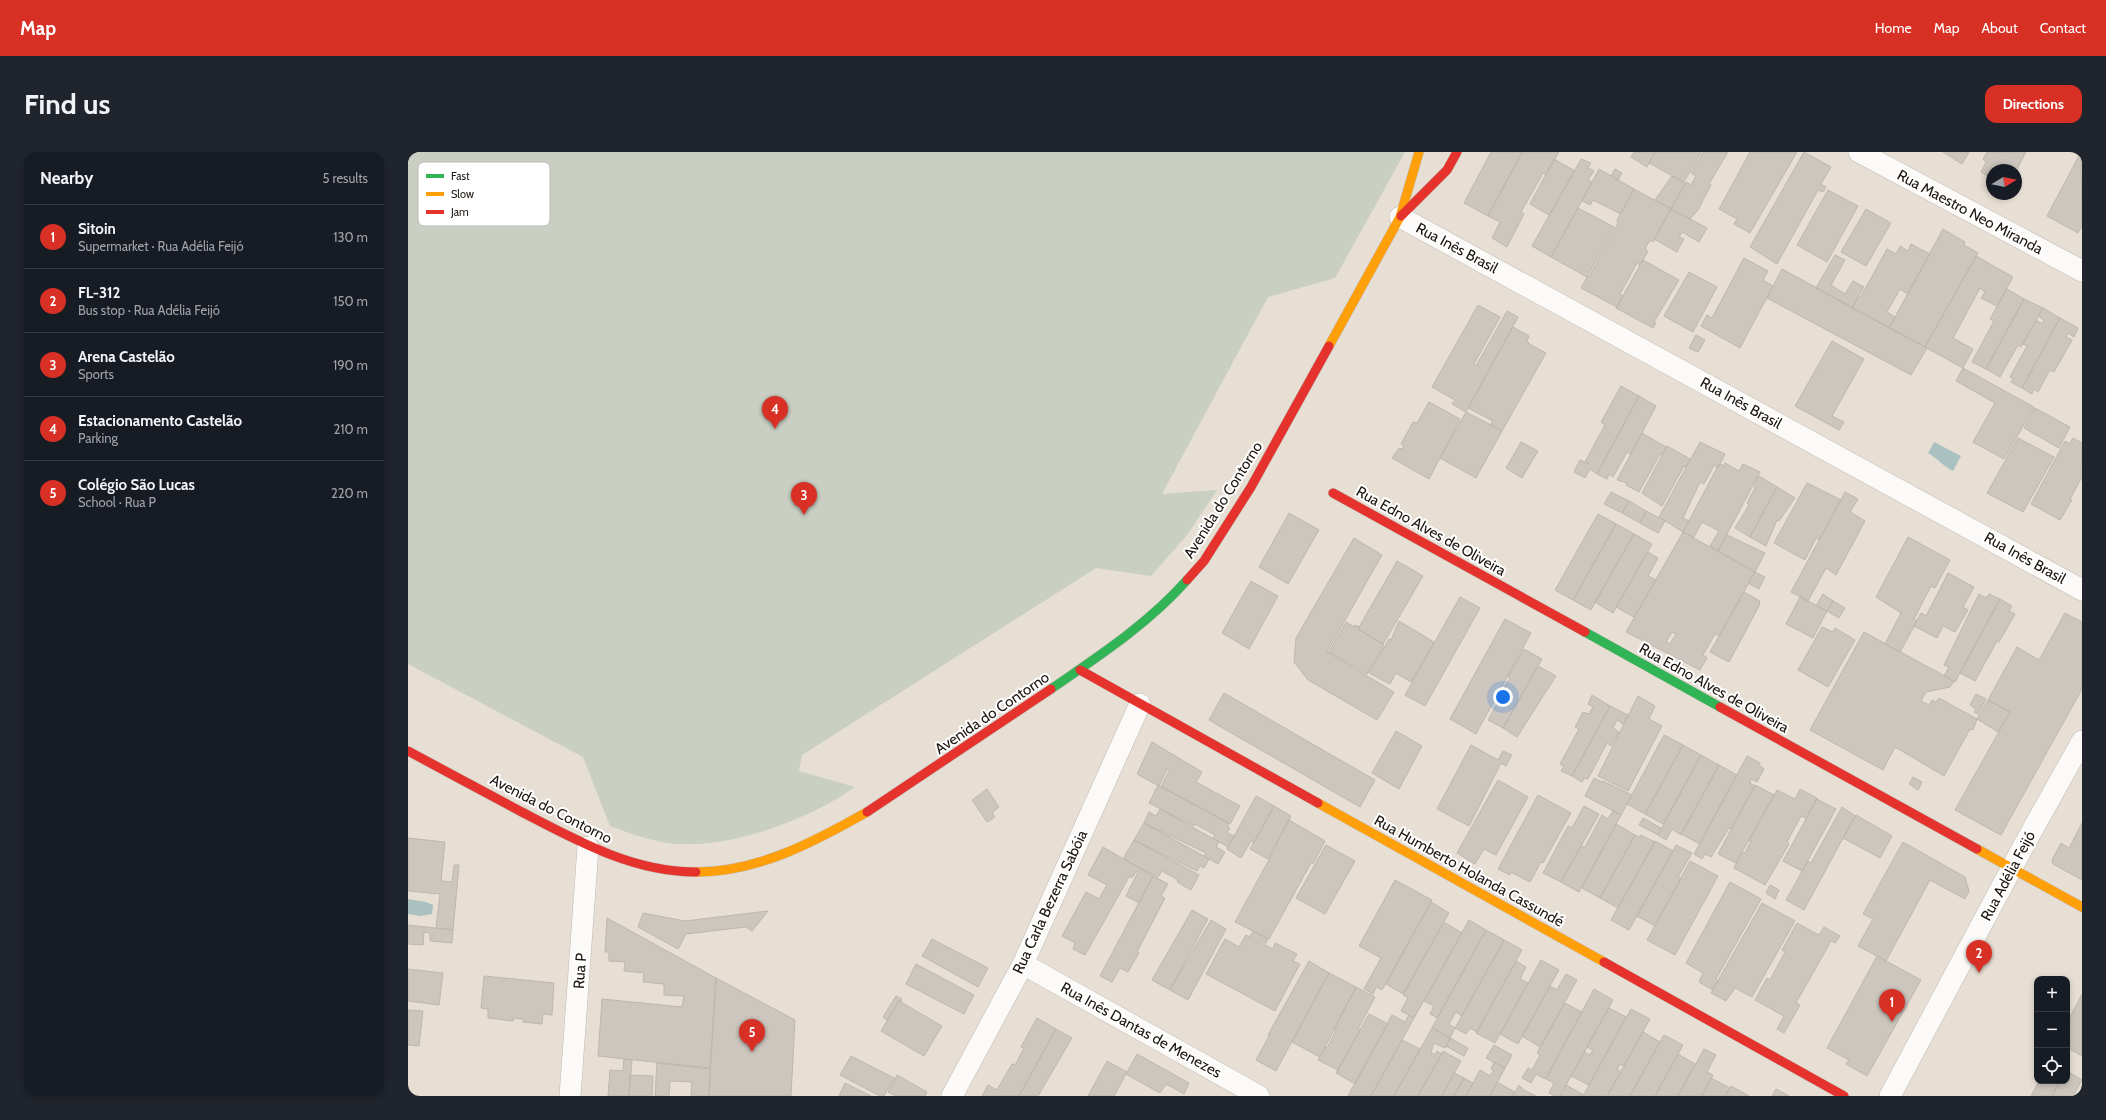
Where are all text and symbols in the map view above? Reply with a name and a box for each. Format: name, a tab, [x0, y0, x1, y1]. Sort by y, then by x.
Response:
text: Map	[20, 17, 56, 40]
text: Home	[1875, 19, 1912, 37]
text: Map	[1934, 19, 1959, 37]
text: About	[1981, 19, 2018, 37]
text: Contact	[2040, 19, 2086, 37]
button: Directions	[1985, 85, 2082, 123]
text: Find us	[24, 87, 110, 121]
legend	[418, 162, 550, 226]
north arrow	[1986, 164, 2022, 200]
street label: Rua Maestro Neo Miranda	[1894, 166, 2047, 258]
text: Nearby	[40, 168, 93, 188]
text: Fast	[451, 169, 470, 183]
text: 5 results	[322, 170, 368, 186]
text: Slow	[451, 187, 474, 201]
text: Jam	[450, 205, 469, 219]
street label: Rua Inês Brasil	[1413, 219, 1501, 277]
text: Sitoin	[78, 220, 116, 238]
text: 1	[51, 229, 55, 245]
text: 130 m	[333, 229, 368, 245]
text: Supermarket · Rua Adélia Feijó	[78, 238, 244, 254]
text: FL-312	[78, 284, 120, 302]
text: 2	[50, 293, 56, 309]
text: 150 m	[333, 293, 368, 309]
text: Bus stop · Rua Adélia Feijó	[78, 302, 220, 318]
text: Arena Castelão	[78, 348, 175, 366]
text: 3	[49, 357, 57, 373]
text: 190 m	[333, 357, 368, 373]
text: Sports	[78, 366, 114, 382]
street label: Rua Inês Brasil	[1697, 373, 1785, 433]
pin: 4	[762, 396, 788, 429]
text: Estacionamento Castelão	[78, 412, 242, 430]
text: 4	[49, 421, 57, 437]
text: 210 m	[334, 421, 368, 437]
text: Parking	[78, 430, 118, 446]
street label: Avenida do Contorno	[1180, 438, 1266, 562]
text: Colégio São Lucas	[78, 476, 195, 494]
pin: 3	[791, 482, 817, 515]
street label: Rua Edno Alves de Oliveira	[1353, 482, 1510, 580]
text: 5	[50, 485, 56, 501]
text: 220 m	[331, 485, 368, 501]
text: School · Rua P	[78, 494, 156, 510]
street label: Rua Inês Brasil	[1981, 528, 2069, 588]
street label: Rua Edno Alves de Oliveira	[1636, 639, 1793, 737]
street label: Avenida do Contorno	[931, 668, 1053, 758]
your location	[1493, 687, 1513, 707]
street label: Avenida do Contorno	[487, 771, 615, 847]
street label: Rua Humberto Holanda Cassundé	[1371, 811, 1567, 931]
street label: Rua Carla Bezerra Sabóia	[1009, 826, 1092, 977]
street label: Rua Adélia Feijó	[1977, 828, 2039, 924]
pin: 2	[1966, 940, 1992, 973]
street label: Rua P	[570, 952, 590, 990]
map controls	[2034, 976, 2070, 1084]
button: +	[2034, 976, 2070, 1012]
street label: Rua Inês Dantas de Menezes	[1058, 978, 1224, 1082]
pin: 1	[1879, 989, 1905, 1022]
button: −	[2034, 1012, 2070, 1048]
pin: 5	[739, 1019, 765, 1052]
button: locate	[2034, 1048, 2070, 1084]

